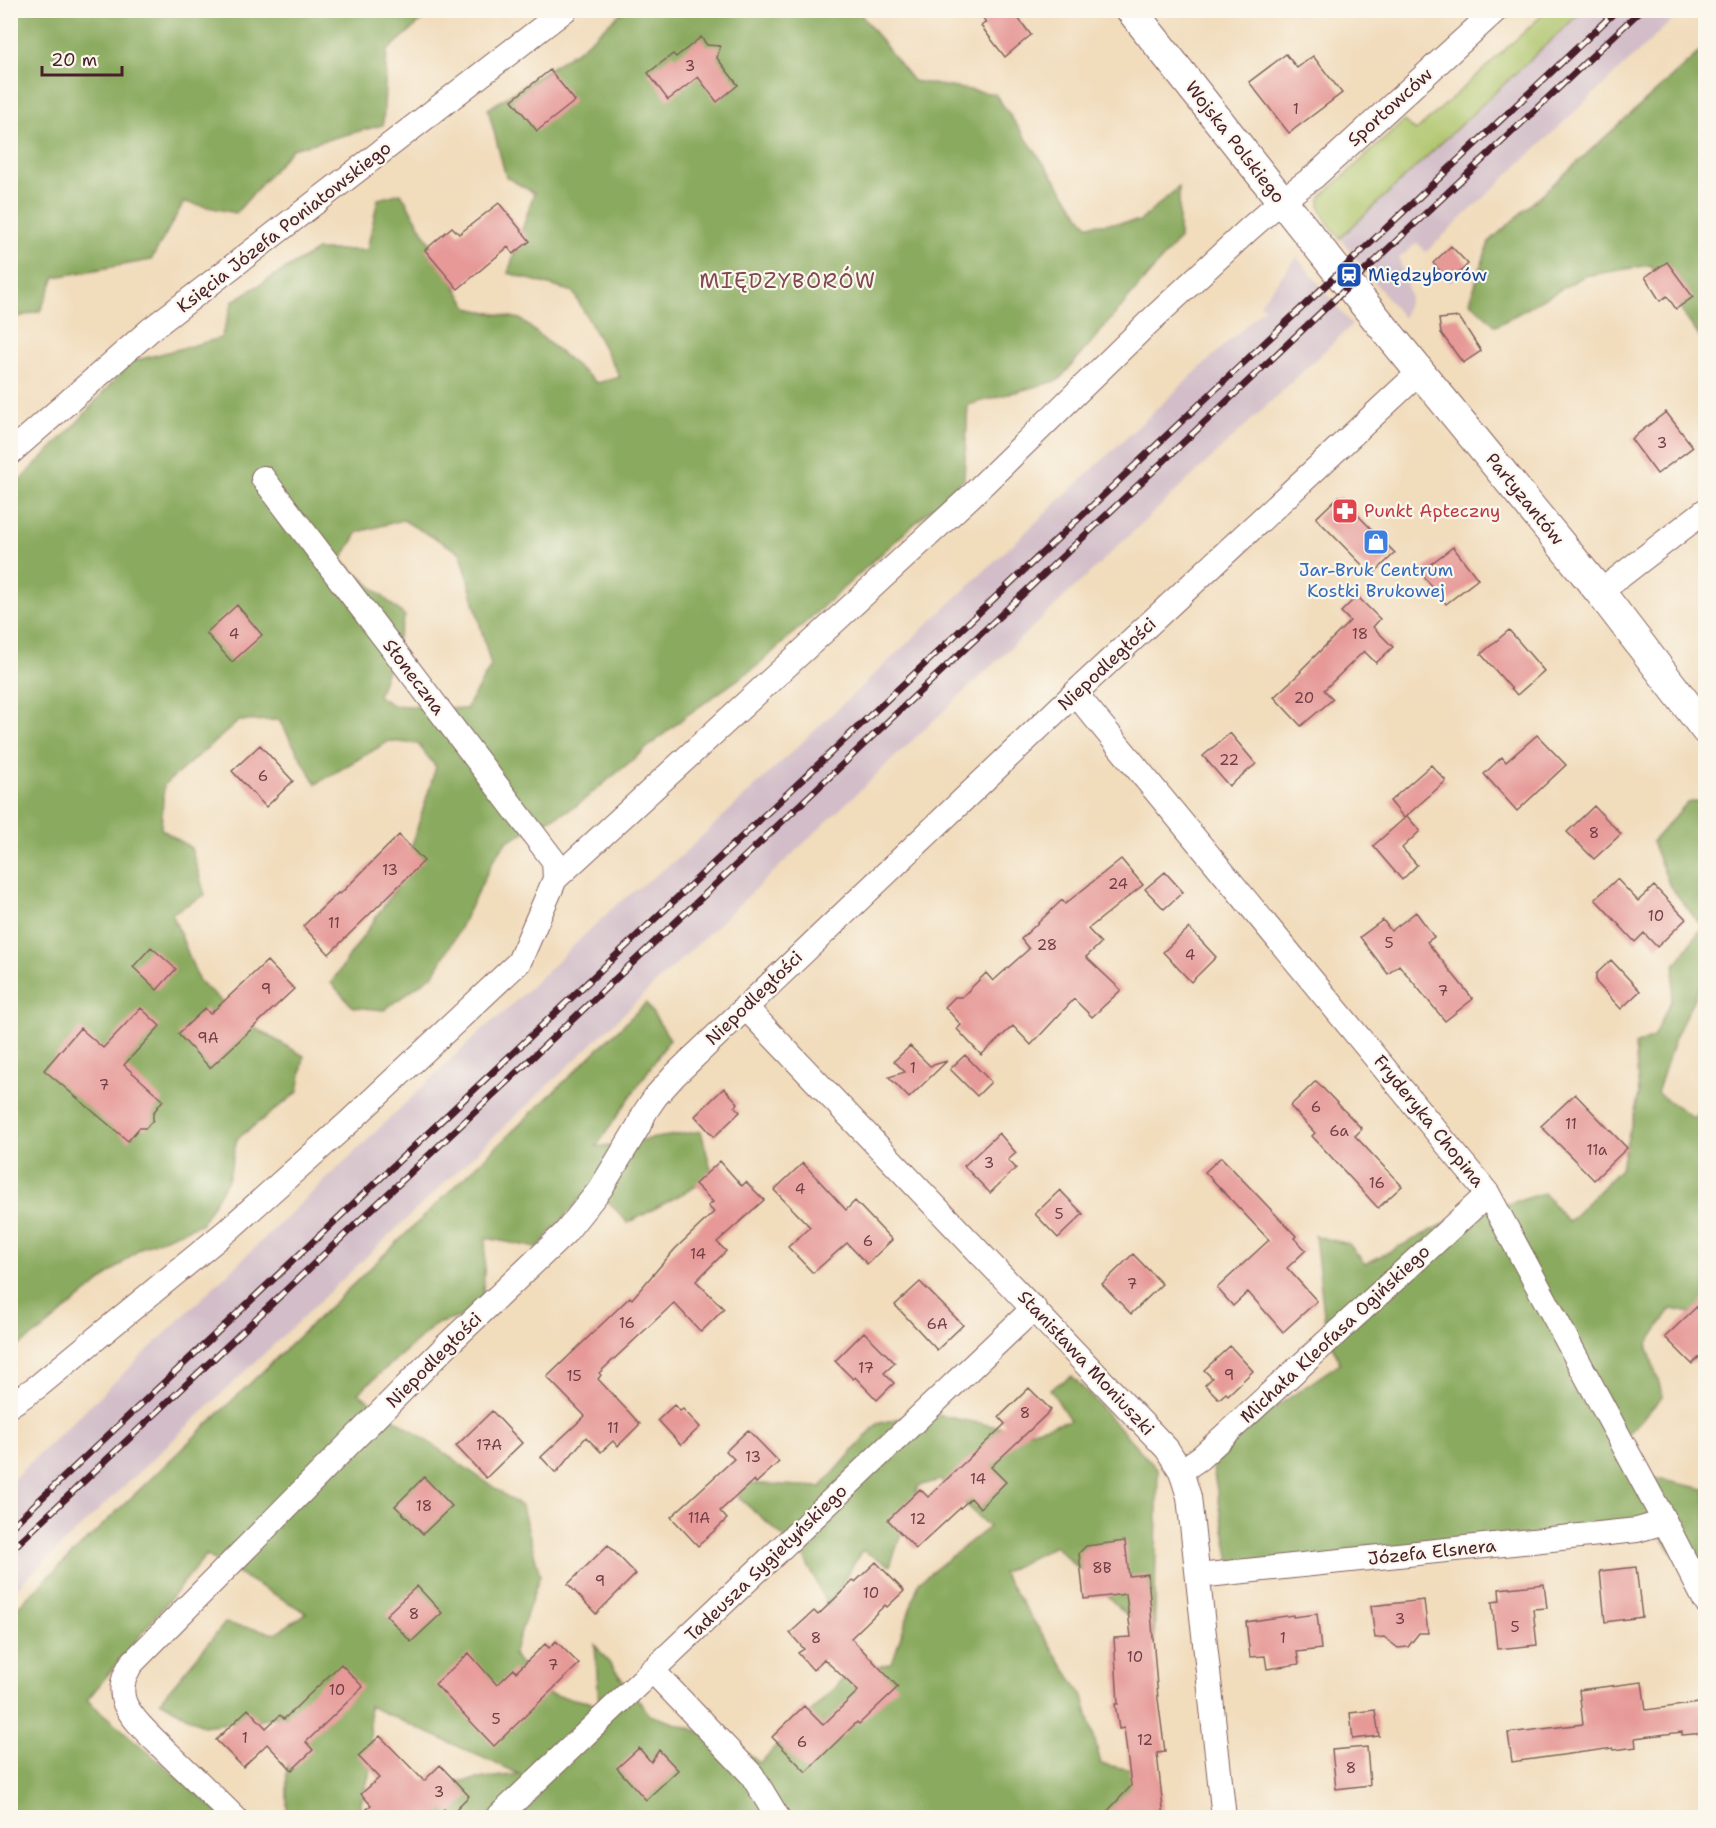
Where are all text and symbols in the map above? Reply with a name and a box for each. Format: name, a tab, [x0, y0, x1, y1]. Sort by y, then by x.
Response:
scale bar	[42, 39, 122, 77]
text: 20 m	[51, 48, 97, 72]
house number: 3	[685, 56, 695, 76]
street label: Sportowców	[1342, 62, 1438, 152]
street label: Wojska Polskiego	[1180, 76, 1290, 208]
house number: 1	[1293, 99, 1299, 119]
street label: Księcia Józefa Poniatowskiego	[172, 136, 396, 318]
station icon: Międzyborów	[1334, 260, 1364, 290]
place label: Międzyborów	[1368, 263, 1488, 287]
district label: MIĘDZYBORÓW	[699, 266, 877, 295]
house number: 3	[1657, 433, 1667, 453]
street label: Partyzantów	[1480, 448, 1570, 550]
pharmacy icon: Punkt Apteczny	[1330, 496, 1360, 526]
place label: Punkt Apteczny	[1364, 499, 1500, 523]
shop icon: Jar-Bruk Centrum Kostki Brukowej	[1361, 527, 1391, 557]
place label: Jar-Bruk Centrum Kostki Brukowej	[1299, 558, 1453, 603]
street label: Niepodległości	[1053, 612, 1161, 716]
house number: 4	[229, 624, 239, 644]
house number: 18	[1352, 624, 1368, 644]
street label: Słoneczna	[378, 634, 450, 720]
house number: 20	[1294, 688, 1314, 708]
house number: 22	[1219, 750, 1239, 770]
house number: 6	[258, 766, 268, 786]
house number: 8	[1589, 823, 1599, 843]
house number: 13	[382, 860, 398, 880]
house number: 24	[1108, 874, 1128, 894]
house number: 10	[1648, 906, 1664, 926]
house number: 11	[328, 913, 340, 933]
house number: 5	[1384, 933, 1394, 953]
house number: 28	[1037, 935, 1057, 955]
street label: Niepodległości	[700, 945, 808, 1051]
house number: 4	[1185, 945, 1195, 965]
house number: 9	[261, 979, 271, 999]
house number: 7	[1438, 981, 1448, 1001]
house number: 9A	[197, 1028, 219, 1048]
street label: Fryderyka Chopina	[1368, 1050, 1490, 1192]
house number: 1	[910, 1058, 916, 1078]
house number: 7	[99, 1075, 109, 1095]
house number: 6	[1311, 1097, 1321, 1117]
house number: 11	[1565, 1114, 1577, 1134]
house number: 6a	[1329, 1121, 1349, 1141]
house number: 11a	[1587, 1140, 1608, 1160]
house number: 3	[984, 1153, 994, 1173]
house number: 16	[1369, 1173, 1385, 1193]
house number: 4	[795, 1179, 805, 1199]
house number: 5	[1054, 1204, 1064, 1224]
house number: 6	[863, 1231, 873, 1251]
street label: Michała Kleofasa Ogińskiego	[1235, 1240, 1435, 1428]
house number: 14	[690, 1244, 706, 1264]
house number: 7	[1127, 1274, 1137, 1294]
street label: Stanisława Moniuszki	[1012, 1285, 1160, 1441]
street label: Niepodległości	[381, 1307, 487, 1413]
house number: 16	[619, 1313, 635, 1333]
house number: 6A	[926, 1314, 948, 1334]
house number: 17	[858, 1358, 874, 1378]
house number: 9	[1224, 1365, 1234, 1385]
house number: 15	[566, 1366, 582, 1386]
house number: 8	[1020, 1403, 1030, 1423]
house number: 11	[607, 1418, 619, 1438]
house number: 17A	[476, 1435, 502, 1455]
house number: 13	[745, 1447, 761, 1467]
house number: 14	[970, 1469, 986, 1489]
street label: Tadeusza Sygietyńskiego	[680, 1479, 852, 1647]
house number: 18	[416, 1496, 432, 1516]
house number: 11A	[688, 1508, 710, 1528]
house number: 12	[910, 1509, 926, 1529]
street label: Józefa Elsnera	[1367, 1533, 1497, 1571]
house number: 8B	[1092, 1558, 1112, 1578]
house number: 9	[595, 1571, 605, 1591]
house number: 10	[863, 1583, 879, 1603]
house number: 8	[409, 1604, 419, 1624]
house number: 3	[1395, 1609, 1405, 1629]
house number: 5	[1510, 1617, 1520, 1637]
house number: 8	[811, 1628, 821, 1648]
house number: 1	[1280, 1628, 1286, 1648]
house number: 10	[1127, 1647, 1143, 1667]
house number: 7	[548, 1655, 558, 1675]
house number: 10	[329, 1680, 345, 1700]
house number: 5	[491, 1709, 501, 1729]
house number: 1	[242, 1728, 248, 1748]
house number: 12	[1137, 1730, 1153, 1750]
house number: 6	[797, 1732, 807, 1752]
house number: 8	[1346, 1758, 1356, 1778]
house number: 3	[434, 1782, 444, 1802]

